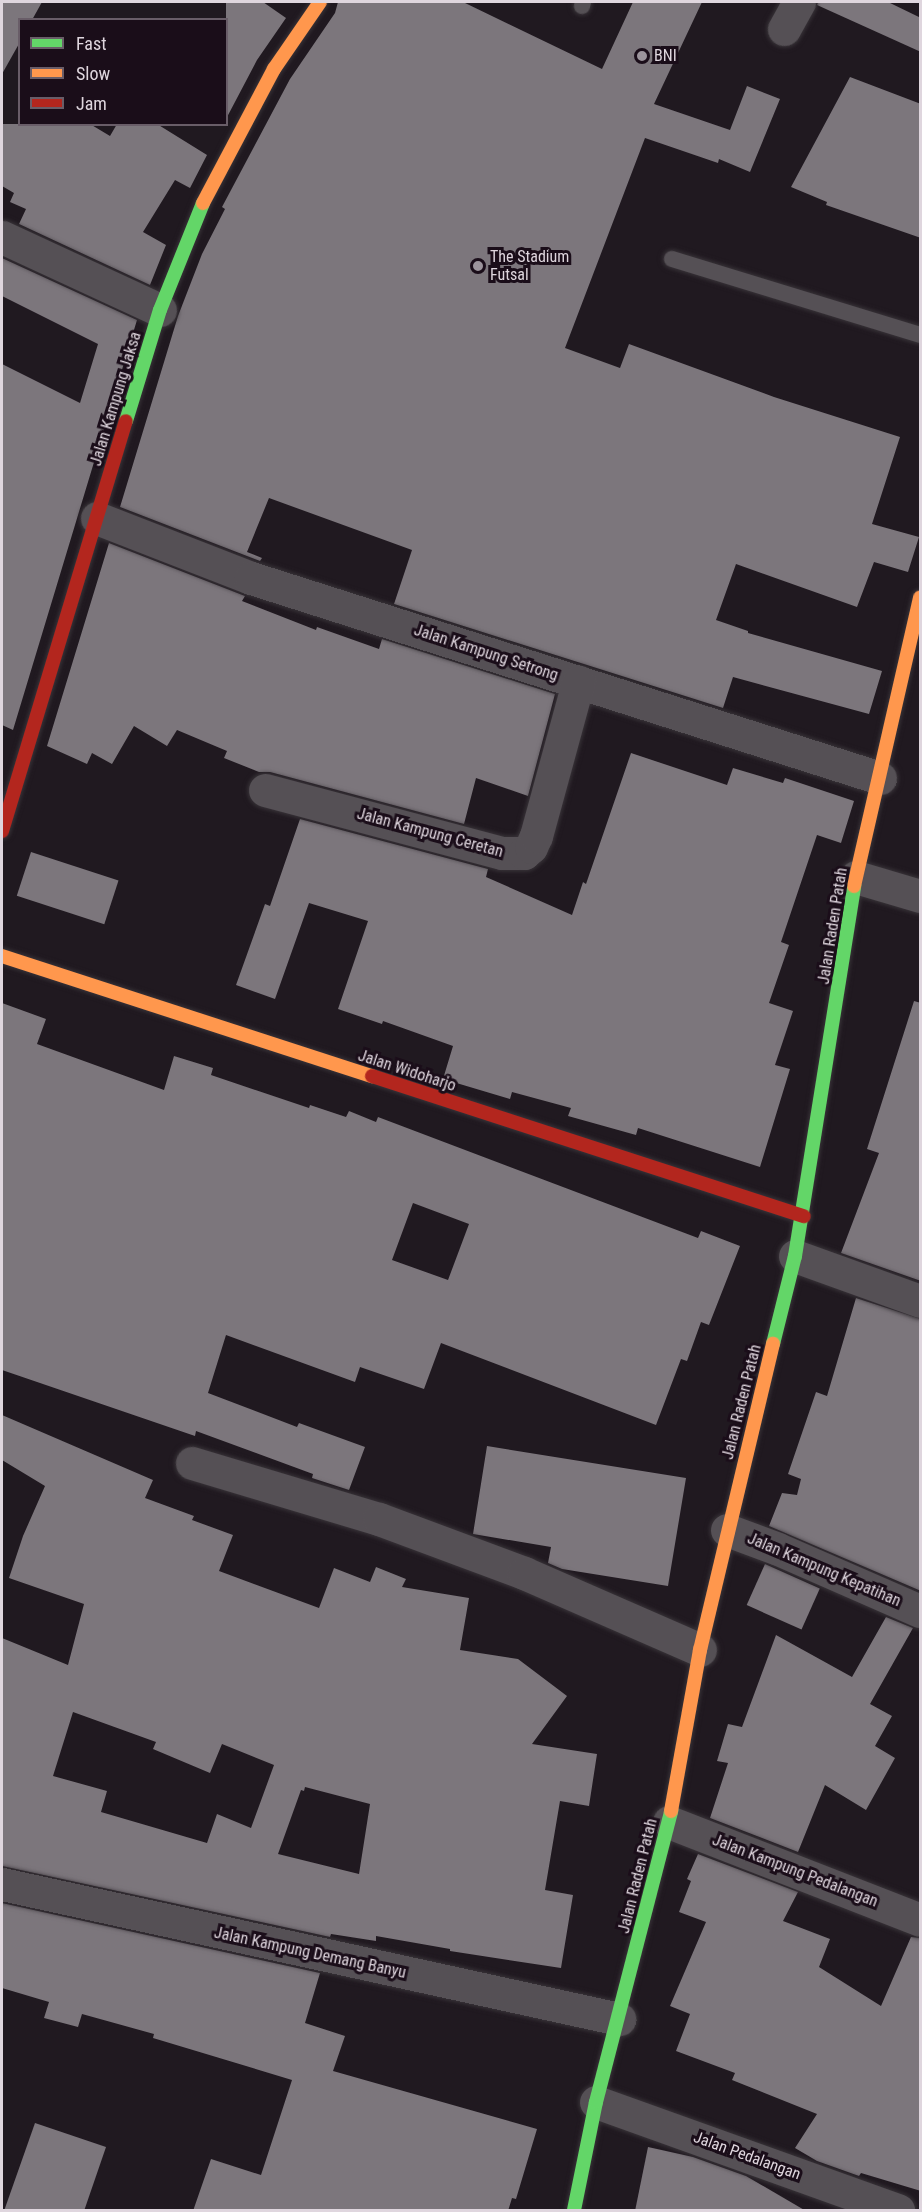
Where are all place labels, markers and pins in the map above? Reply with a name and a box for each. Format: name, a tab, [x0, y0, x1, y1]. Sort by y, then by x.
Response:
place label: BNI	[654, 46, 677, 66]
marker: BNI	[635, 49, 649, 63]
place label: The Stadium Futsal	[490, 247, 569, 285]
marker: The Stadium Futsal	[471, 259, 485, 273]

